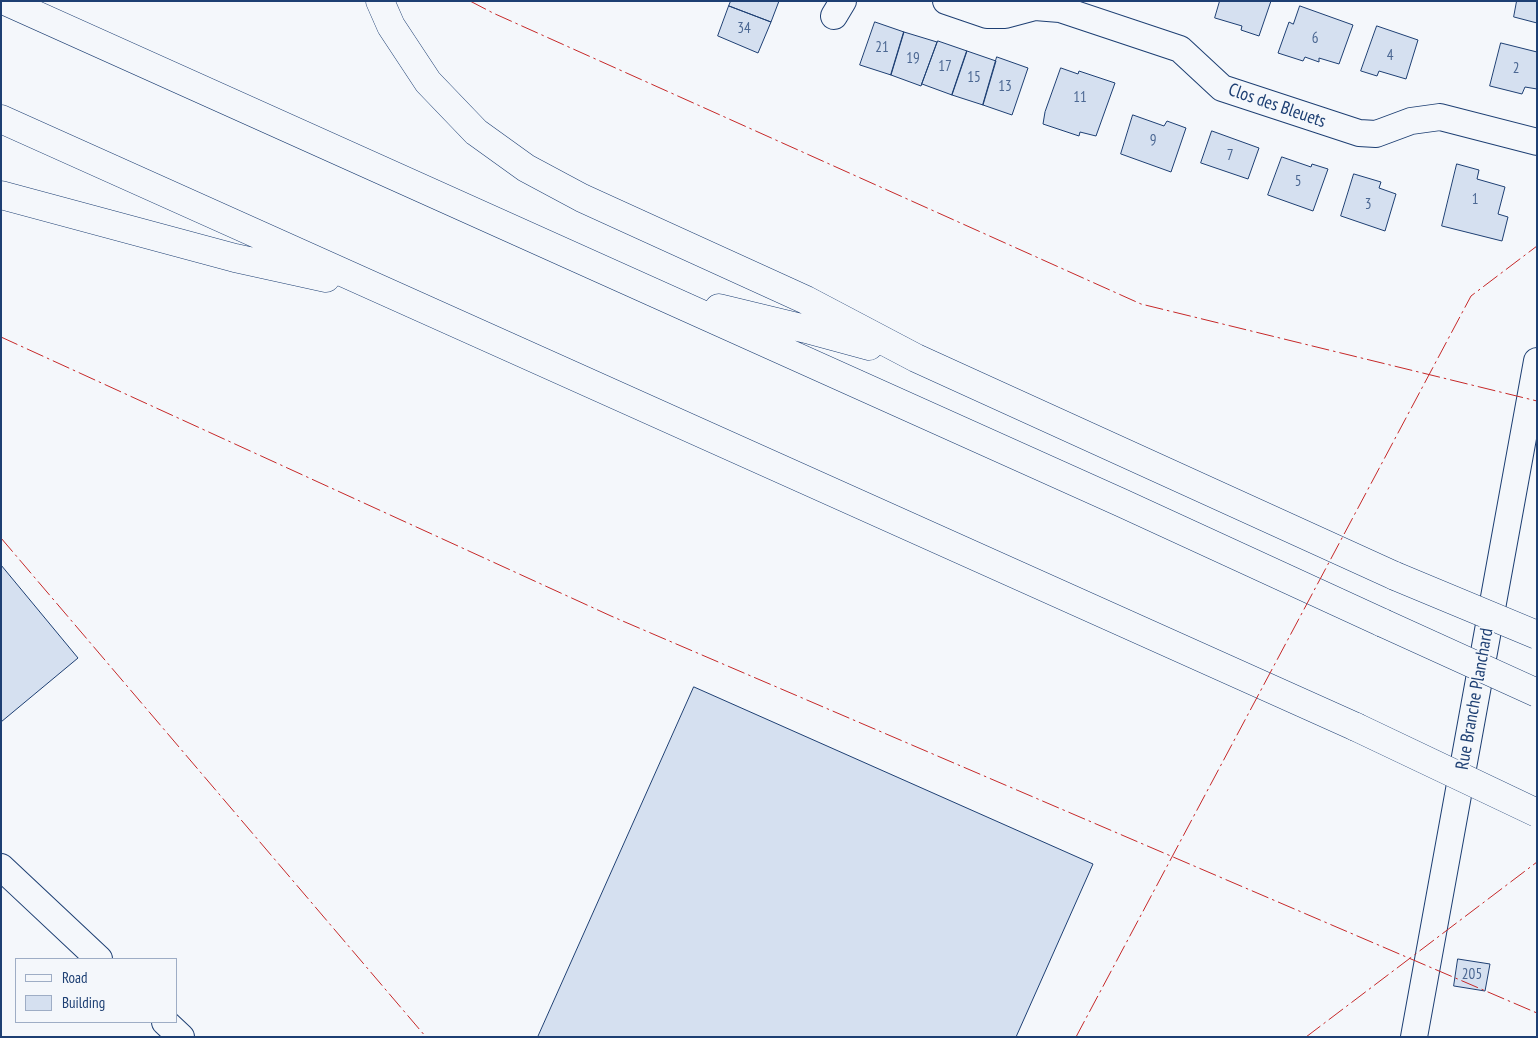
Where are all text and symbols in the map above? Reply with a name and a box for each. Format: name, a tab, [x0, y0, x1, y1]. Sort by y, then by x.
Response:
house number: 34	[737, 20, 751, 38]
house number: 6	[1312, 30, 1318, 48]
house number: 21	[875, 39, 889, 57]
house number: 4	[1387, 47, 1393, 65]
house number: 19	[906, 50, 920, 68]
house number: 17	[938, 58, 952, 76]
house number: 2	[1513, 60, 1519, 78]
house number: 15	[967, 69, 981, 87]
house number: 13	[998, 78, 1012, 96]
street label: Clos des Bleuets	[1225, 79, 1329, 133]
house number: 11	[1073, 89, 1087, 107]
house number: 9	[1150, 132, 1156, 150]
house number: 7	[1227, 147, 1233, 165]
house number: 5	[1295, 173, 1301, 191]
house number: 1	[1472, 191, 1478, 209]
house number: 3	[1365, 196, 1371, 214]
street label: Rue Branche Planchard	[1452, 626, 1498, 772]
legend	[15, 958, 178, 1023]
house number: 205	[1462, 966, 1482, 984]
text: Road	[62, 968, 88, 987]
text: Building	[62, 993, 105, 1012]

